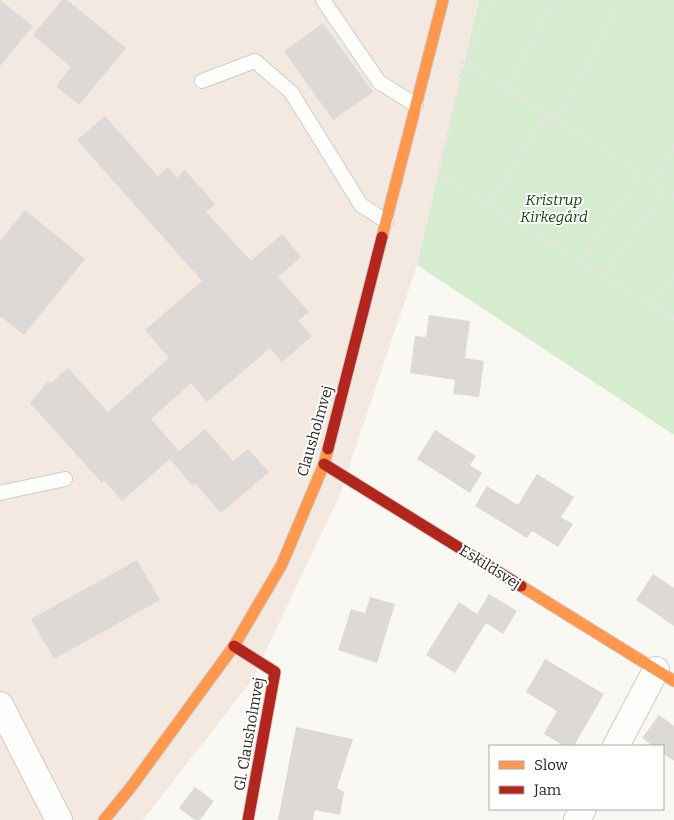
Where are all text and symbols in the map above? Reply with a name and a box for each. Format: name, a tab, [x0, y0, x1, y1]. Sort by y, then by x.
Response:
park label: Kristrup Kirkegård	[520, 191, 588, 226]
street label: Clausholmvej	[293, 383, 337, 479]
street label: Eskildsvej	[456, 541, 524, 593]
street label: Gl. Clausholmvej	[230, 676, 268, 792]
legend	[489, 745, 664, 810]
text: Slow	[534, 756, 569, 774]
text: Jam	[533, 781, 562, 799]

